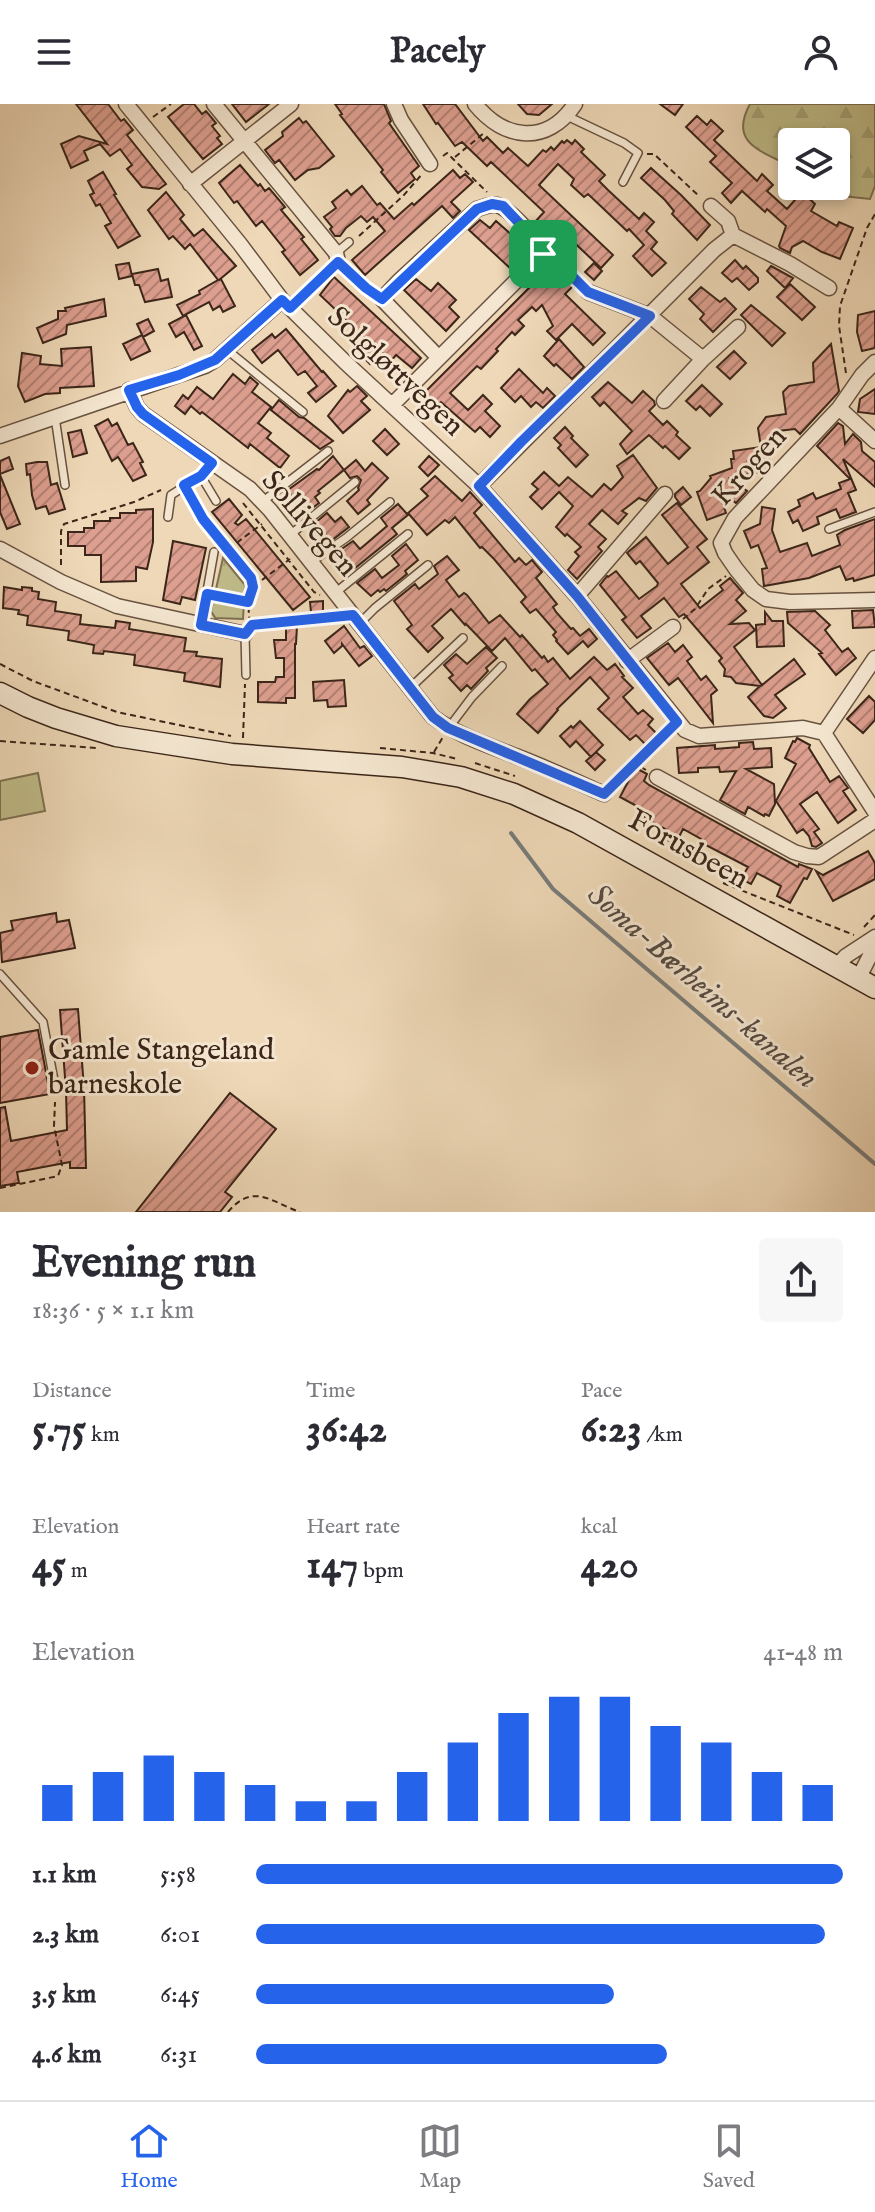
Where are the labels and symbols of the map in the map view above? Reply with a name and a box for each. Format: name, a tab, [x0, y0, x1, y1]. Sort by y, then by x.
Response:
pin	[509, 220, 577, 288]
street label: Solgløttvegen	[319, 299, 471, 445]
street label: Krogen	[704, 419, 796, 515]
street label: Sollivegen	[252, 463, 366, 585]
street label: Forusbeen	[621, 801, 755, 899]
water label: Soma-Bærheims-kanalen	[578, 875, 826, 1099]
place label: Gamle Stangeland barneskole	[48, 1032, 275, 1104]
marker: Gamle Stangeland barneskole	[23, 1059, 41, 1077]

